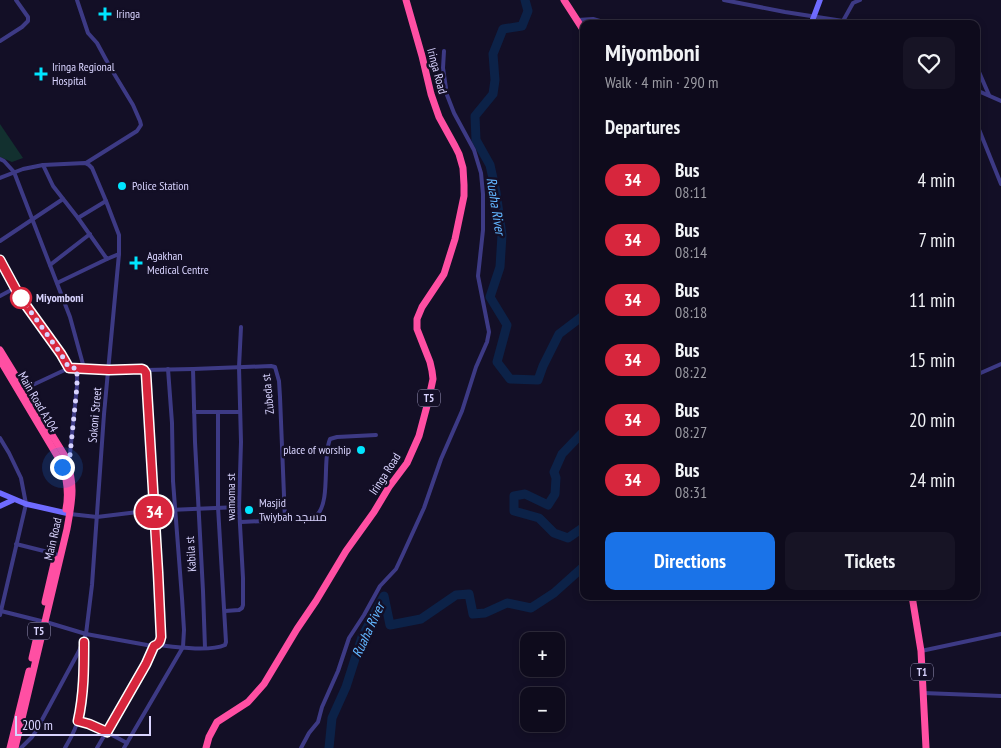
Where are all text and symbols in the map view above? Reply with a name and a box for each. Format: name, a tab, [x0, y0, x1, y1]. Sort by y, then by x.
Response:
place label: Iringa	[116, 6, 140, 21]
marker: Iringa	[98, 7, 112, 21]
text: Miyomboni	[605, 37, 700, 68]
button: heart	[903, 37, 955, 89]
street label: Iringa Road	[424, 46, 451, 95]
place label: Iringa Regional Hospital	[52, 59, 115, 88]
marker: Iringa Regional Hospital	[34, 67, 48, 81]
text: Walk · 4 min · 290 m	[605, 72, 718, 92]
text: Departures	[605, 115, 680, 139]
text: Bus	[675, 158, 699, 182]
text: 34	[624, 168, 641, 191]
text: 4 min	[918, 168, 955, 192]
water label: Ruaha River	[483, 176, 510, 238]
place label: Police Station	[132, 178, 189, 193]
marker: Police Station	[116, 180, 128, 192]
text: 08:11	[675, 182, 707, 202]
text: Bus	[675, 218, 699, 242]
text: 34	[624, 228, 641, 251]
text: 7 min	[918, 228, 955, 252]
text: 08:14	[675, 242, 707, 262]
place label: Agakhan Medical Centre	[147, 248, 209, 277]
marker: Agakhan Medical Centre	[129, 256, 143, 270]
text: Bus	[675, 278, 699, 302]
marker: Miyomboni	[10, 287, 32, 309]
text: 34	[624, 288, 641, 311]
text: 11 min	[909, 288, 955, 312]
place label: Miyomboni	[36, 290, 84, 305]
text: 08:18	[675, 302, 707, 322]
text: Bus	[675, 338, 699, 362]
text: 34	[624, 348, 641, 371]
text: 15 min	[909, 348, 955, 372]
text: 08:22	[675, 362, 707, 382]
street label: Main Road A104	[15, 369, 62, 435]
street label: Zubeda st	[258, 373, 277, 415]
street label: Sokoni Street	[85, 386, 104, 443]
road number: T5	[418, 389, 440, 406]
text: Bus	[675, 398, 699, 422]
text: 34	[624, 408, 641, 431]
text: 20 min	[909, 408, 955, 432]
text: 08:27	[675, 422, 707, 442]
place label: place of worship	[283, 442, 351, 457]
marker: place of worship	[355, 444, 367, 456]
street label: Iringa Road	[366, 450, 404, 498]
your location	[50, 455, 75, 480]
text: Bus	[675, 458, 699, 482]
text: 34	[624, 468, 641, 491]
text: 24 min	[909, 468, 955, 492]
street label: wamoma st	[223, 473, 238, 521]
text: 08:31	[675, 482, 707, 502]
place label: Masjid Twiybah مسجد	[259, 495, 327, 524]
line badge: 34	[132, 496, 176, 528]
text: 34	[145, 500, 163, 523]
marker: Masjid Twiybah مسجد	[243, 504, 255, 516]
street label: Main Road	[40, 516, 65, 562]
button: Directions	[605, 532, 775, 590]
button: Tickets	[785, 532, 955, 590]
street label: Kabila st	[182, 535, 199, 572]
water label: Ruaha River	[348, 598, 389, 660]
road number: T5	[28, 622, 50, 640]
map controls	[520, 632, 565, 732]
button: +	[520, 632, 565, 677]
road number: T1	[911, 664, 933, 680]
button: −	[520, 687, 565, 732]
scale bar	[15, 713, 151, 736]
text: 200 m	[22, 716, 53, 734]

